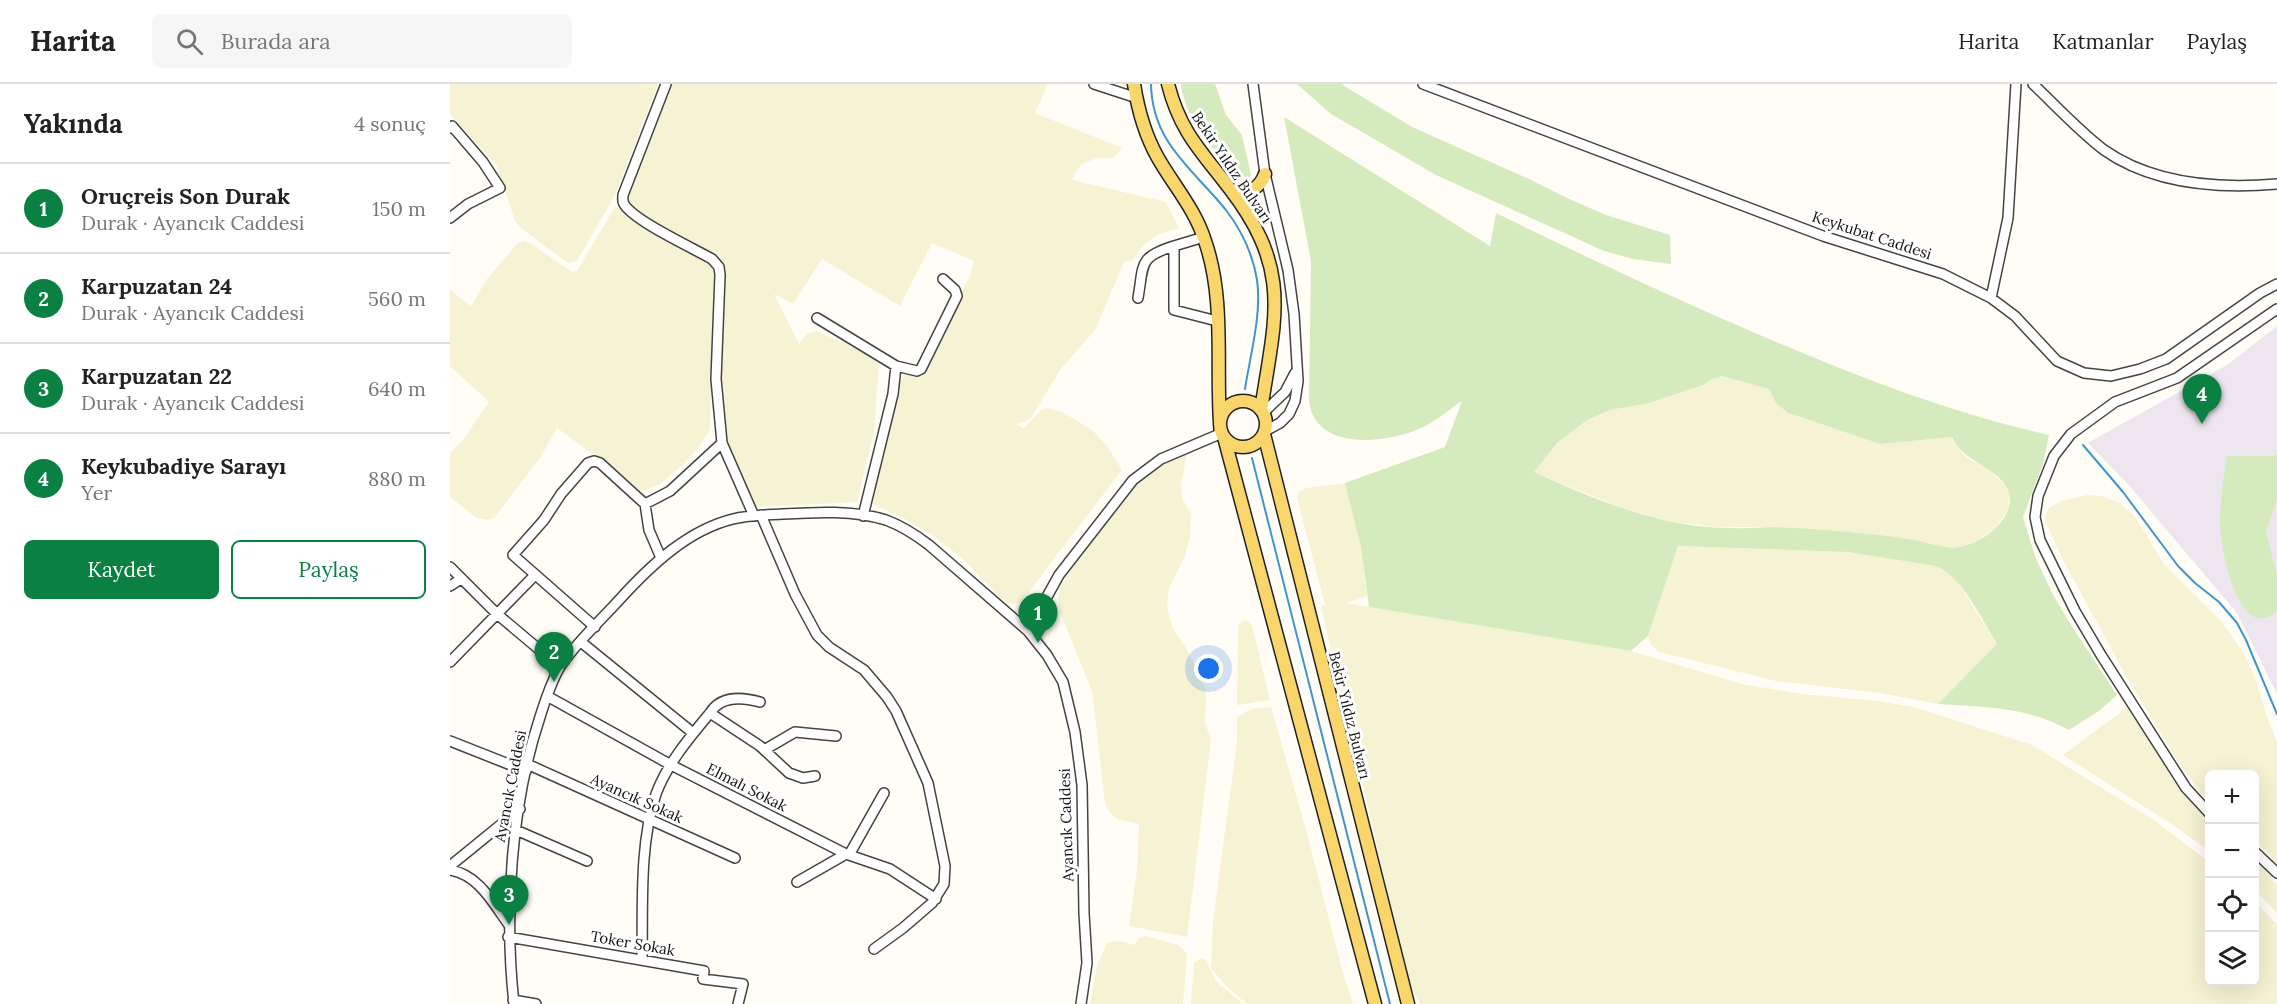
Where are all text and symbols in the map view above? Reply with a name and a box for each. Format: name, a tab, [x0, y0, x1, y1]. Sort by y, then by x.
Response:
search box	[152, 14, 572, 68]
text: Harita	[30, 23, 116, 59]
icon: search	[173, 25, 206, 58]
text: Burada ara	[221, 27, 331, 55]
text: Harita	[1958, 28, 2019, 55]
text: Katmanlar	[2052, 28, 2154, 55]
text: Paylaş	[2187, 28, 2247, 55]
text: Yakında	[24, 107, 123, 140]
street label: Bekir Yıldız Bulvarı	[1188, 107, 1276, 227]
text: 4 sonuç	[354, 111, 426, 136]
text: Oruçreis Son Durak	[81, 182, 290, 210]
text: 1	[39, 196, 48, 221]
text: 150 m	[372, 196, 426, 221]
street label: Keykubat Caddesi	[1810, 207, 1934, 263]
text: Durak · Ayancık Caddesi	[81, 210, 304, 235]
text: Karpuzatan 24	[81, 272, 232, 300]
text: 2	[38, 286, 49, 311]
text: 560 m	[368, 286, 426, 311]
text: Durak · Ayancık Caddesi	[81, 300, 304, 325]
text: Karpuzatan 22	[81, 362, 232, 390]
pin: 4	[2182, 374, 2222, 424]
text: 3	[38, 376, 49, 401]
text: 640 m	[368, 376, 426, 401]
text: Durak · Ayancık Caddesi	[81, 390, 304, 415]
text: Keykubadiye Sarayı	[81, 452, 286, 480]
text: 4	[38, 466, 49, 491]
text: 880 m	[368, 466, 426, 491]
text: Yer	[81, 480, 112, 505]
button: Kaydet	[24, 540, 219, 599]
button: Paylaş	[231, 540, 426, 599]
pin: 1	[1018, 594, 1058, 643]
pin: 2	[534, 632, 574, 682]
street label: Bekir Yıldız Bulvarı	[1325, 649, 1375, 781]
your location	[1194, 654, 1223, 683]
street label: Ayancık Caddesi	[490, 728, 530, 845]
street label: Elmalı Sokak	[704, 759, 790, 815]
street label: Ayancık Caddesi	[1055, 768, 1078, 883]
street label: Ayancık Sokak	[587, 769, 686, 827]
map controls	[2205, 770, 2259, 986]
button: +	[2205, 770, 2259, 824]
button: −	[2205, 824, 2259, 878]
pin: 3	[490, 876, 528, 925]
button: locate	[2205, 878, 2259, 932]
street label: Toker Sokak	[589, 926, 677, 960]
button: layers	[2205, 932, 2259, 986]

